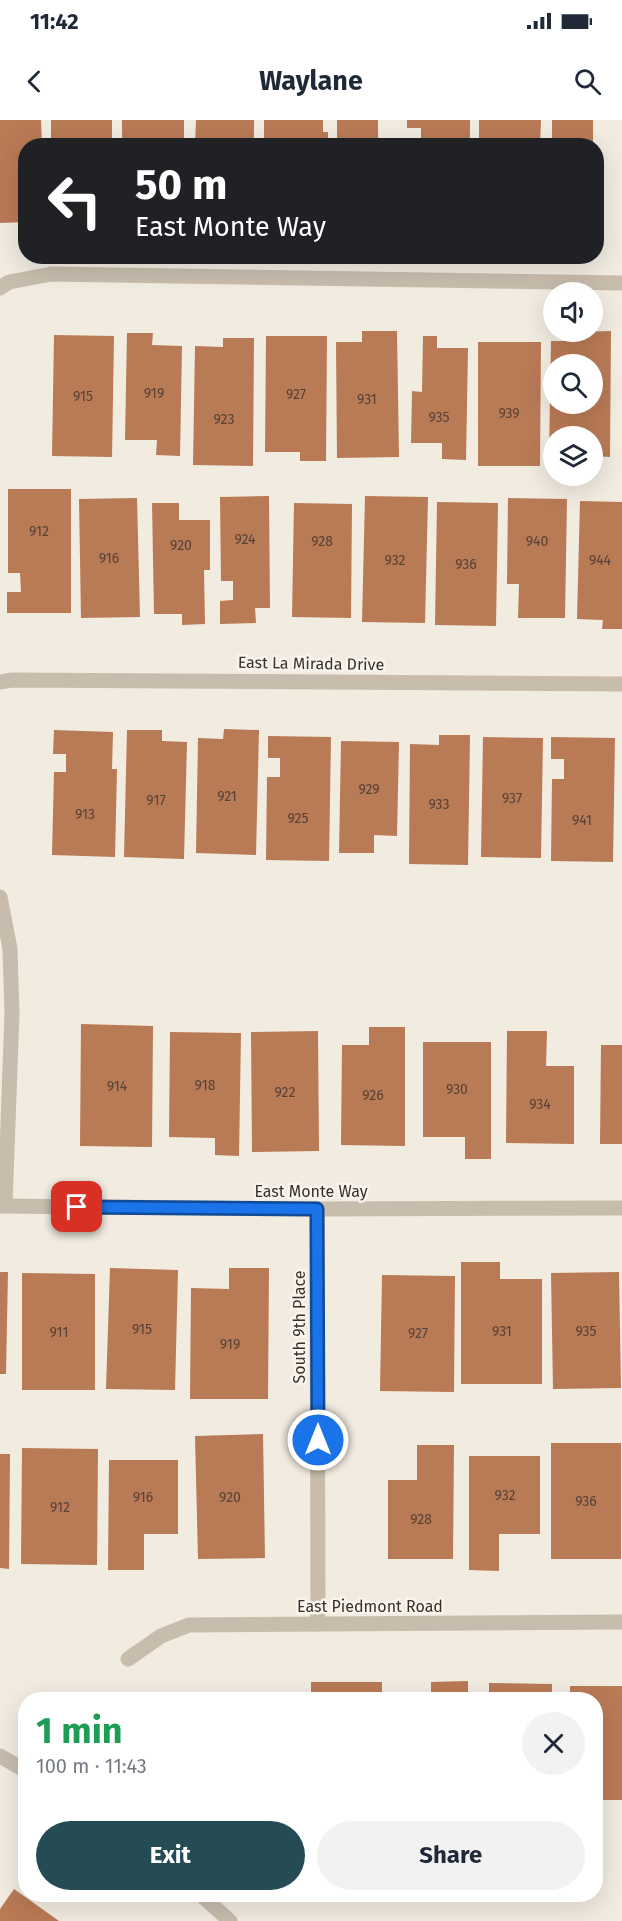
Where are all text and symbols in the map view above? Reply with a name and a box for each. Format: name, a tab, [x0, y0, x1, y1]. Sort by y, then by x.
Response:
text: 11:42	[30, 8, 79, 35]
icon: back	[18, 65, 51, 98]
text: Waylane	[259, 65, 363, 97]
icon: search	[571, 65, 604, 98]
text: 50 m	[135, 160, 228, 210]
icon: left	[36, 162, 114, 240]
text: East Monte Way	[135, 211, 326, 243]
map controls	[543, 282, 603, 486]
button: sound	[543, 282, 603, 342]
button: search	[543, 354, 603, 414]
house number: 919	[144, 385, 164, 402]
house number: 927	[286, 386, 306, 403]
house number: 915	[73, 388, 93, 405]
house number: 931	[357, 391, 377, 408]
house number: 939	[498, 405, 520, 422]
house number: 935	[428, 409, 450, 426]
house number: 923	[214, 411, 234, 428]
button: layers	[543, 426, 603, 486]
house number: 912	[29, 523, 49, 540]
house number: 924	[234, 531, 256, 548]
house number: 928	[311, 533, 333, 550]
house number: 940	[526, 533, 548, 550]
house number: 920	[170, 537, 192, 554]
house number: 916	[99, 550, 119, 567]
house number: 932	[385, 552, 405, 569]
house number: 944	[589, 552, 612, 569]
house number: 936	[455, 556, 477, 573]
street label: East La Mirada Drive	[238, 653, 384, 674]
house number: 929	[358, 781, 380, 798]
house number: 921	[217, 788, 237, 805]
house number: 937	[502, 790, 522, 807]
house number: 917	[146, 792, 166, 809]
house number: 933	[428, 796, 450, 813]
house number: 913	[75, 806, 95, 823]
house number: 925	[288, 810, 309, 827]
house number: 941	[572, 812, 592, 829]
house number: 918	[195, 1077, 216, 1094]
house number: 914	[107, 1078, 128, 1095]
house number: 930	[446, 1081, 468, 1098]
house number: 922	[275, 1084, 296, 1101]
house number: 926	[362, 1087, 384, 1104]
house number: 934	[529, 1096, 551, 1113]
pin	[51, 1181, 102, 1232]
street label: East Monte Way	[254, 1182, 368, 1201]
icon: arrive	[60, 1190, 93, 1223]
street label: South 9th Place	[290, 1270, 309, 1384]
house number: 915	[132, 1321, 152, 1338]
house number: 931	[492, 1323, 512, 1340]
house number: 935	[575, 1323, 597, 1340]
house number: 911	[50, 1324, 69, 1341]
house number: 927	[408, 1325, 428, 1342]
house number: 919	[220, 1336, 240, 1353]
position arrow	[286, 1408, 350, 1472]
house number: 932	[495, 1487, 515, 1504]
house number: 916	[133, 1489, 153, 1506]
house number: 920	[219, 1489, 241, 1506]
house number: 936	[575, 1493, 597, 1510]
house number: 912	[50, 1499, 70, 1516]
house number: 928	[410, 1511, 432, 1528]
street label: East Piedmont Road	[297, 1597, 443, 1616]
text: 1 min	[36, 1709, 123, 1753]
button: close	[522, 1712, 585, 1775]
text: 100 m · 11:43	[36, 1754, 147, 1778]
button: Exit	[36, 1821, 305, 1890]
button: Share	[317, 1821, 585, 1890]

